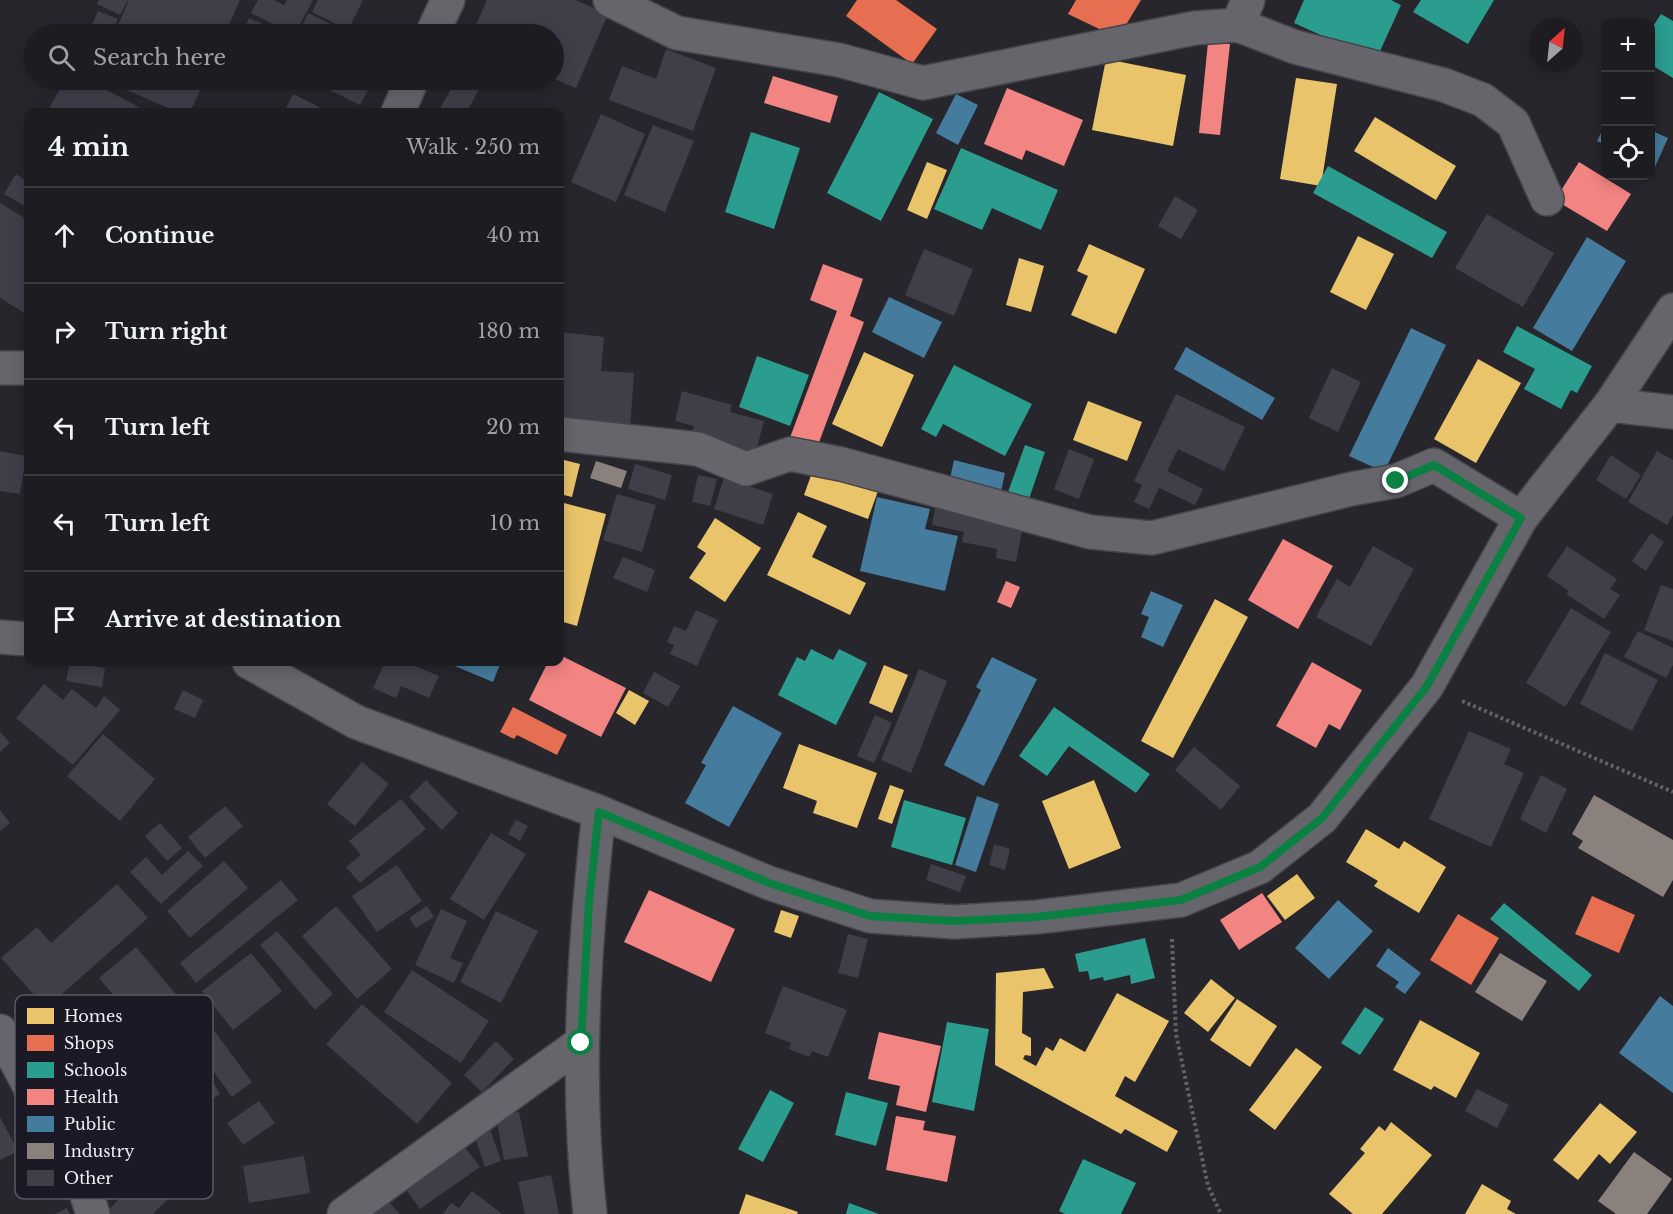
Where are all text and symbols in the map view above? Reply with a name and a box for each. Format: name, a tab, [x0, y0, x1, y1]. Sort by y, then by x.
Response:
north arrow	[1529, 18, 1583, 72]
map controls	[1601, 18, 1655, 180]
button: +	[1601, 18, 1655, 72]
search box	[24, 24, 564, 90]
icon: search	[45, 41, 78, 74]
text: Search here	[93, 44, 226, 71]
button: −	[1601, 72, 1655, 126]
button: locate	[1601, 126, 1655, 180]
text: 4 min	[48, 131, 129, 163]
text: Walk · 250 m	[406, 135, 540, 159]
icon: ahead	[48, 219, 81, 252]
text: Continue	[105, 222, 214, 249]
text: 40 m	[487, 223, 540, 247]
icon: right	[48, 315, 81, 348]
text: Turn right	[105, 318, 227, 345]
text: 180 m	[477, 319, 540, 343]
icon: left	[48, 411, 81, 444]
text: Turn left	[105, 414, 210, 441]
text: 20 m	[486, 415, 540, 439]
route end	[1382, 467, 1408, 493]
icon: left	[48, 507, 81, 540]
text: Turn left	[105, 510, 210, 537]
text: 10 m	[490, 511, 540, 535]
icon: arrive	[48, 603, 81, 636]
text: Arrive at destination	[105, 606, 342, 633]
legend	[15, 995, 213, 1199]
text: Homes	[64, 1006, 122, 1026]
route start	[567, 1029, 593, 1055]
text: Shops	[64, 1033, 114, 1053]
text: Schools	[64, 1060, 127, 1080]
text: Health	[64, 1087, 119, 1107]
text: Public	[64, 1114, 116, 1134]
text: Industry	[64, 1141, 135, 1161]
text: Other	[64, 1168, 113, 1188]

